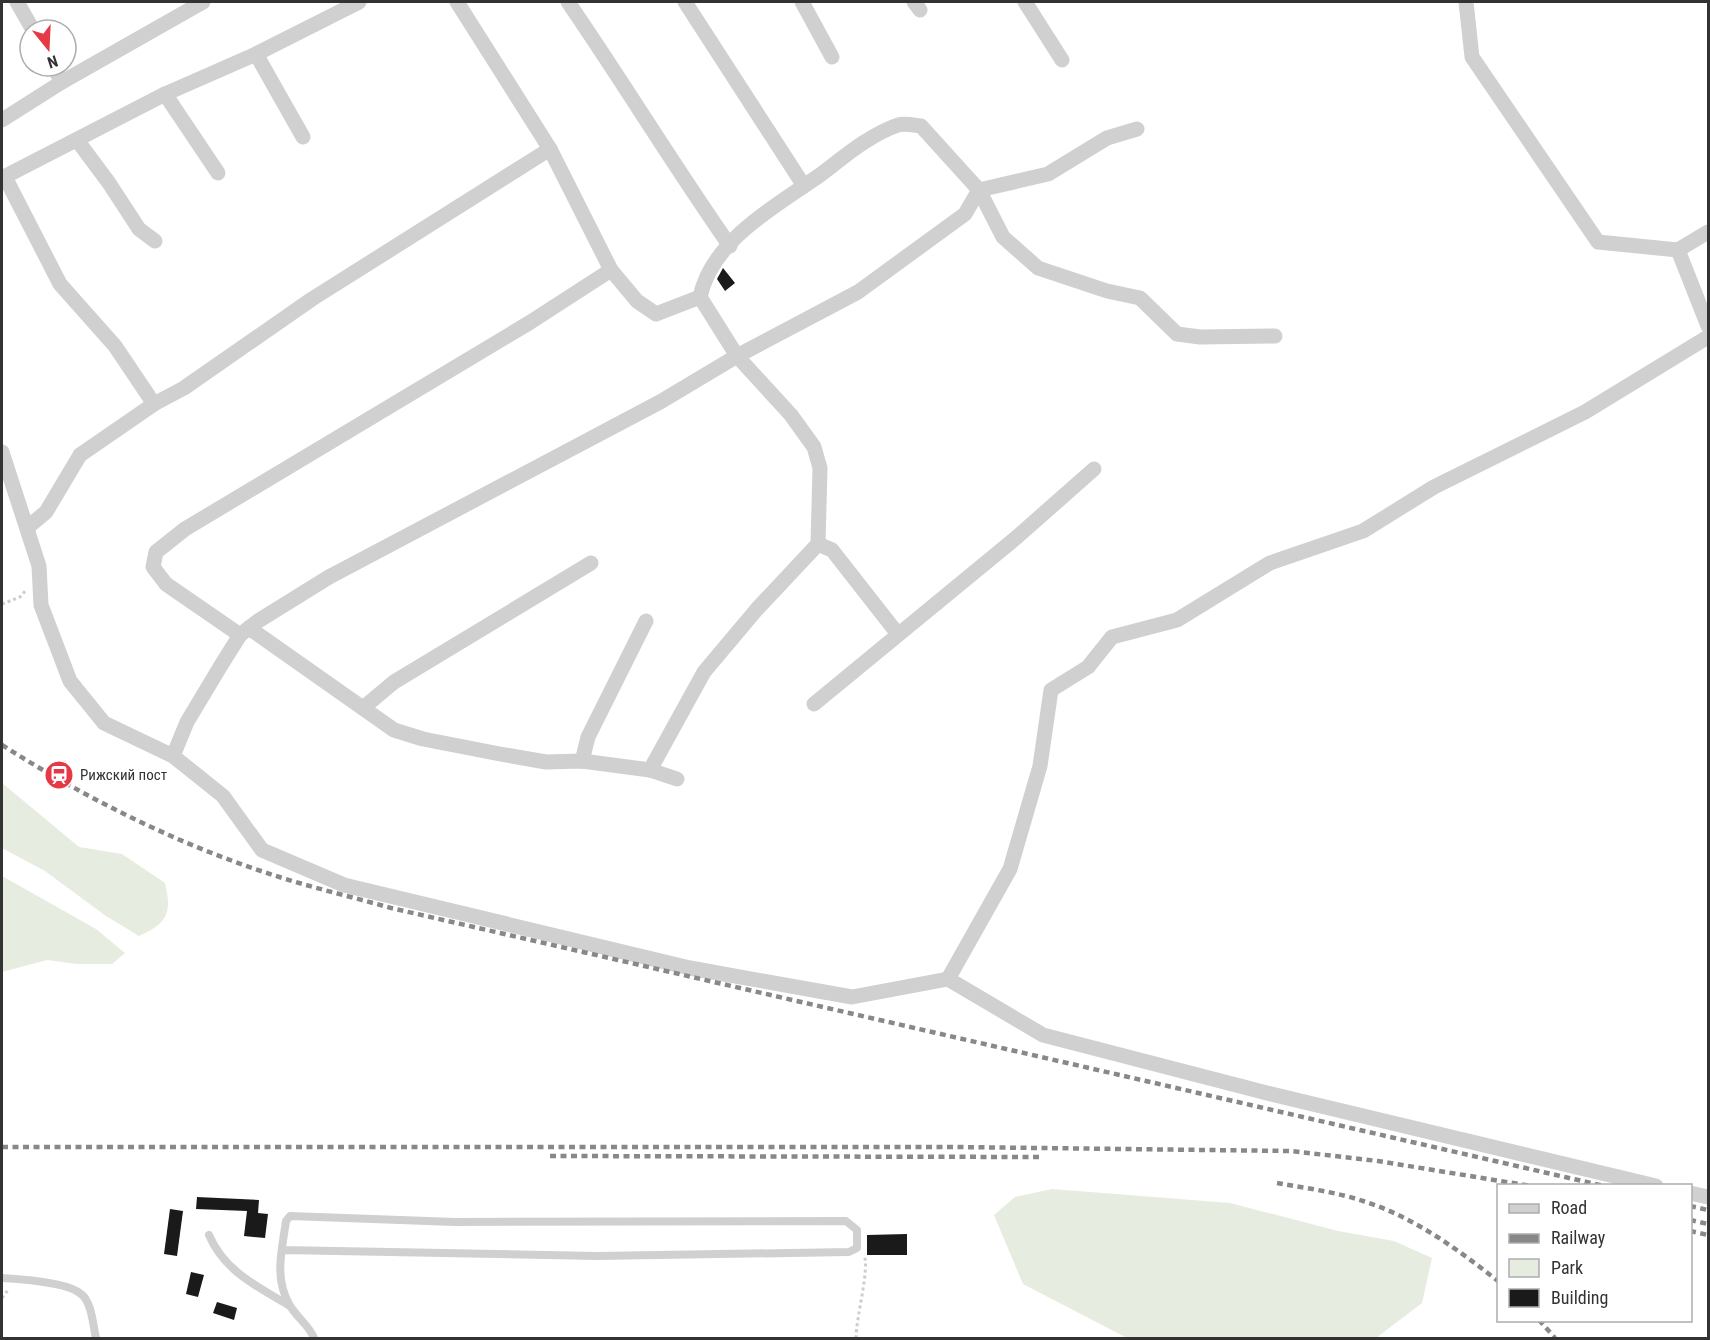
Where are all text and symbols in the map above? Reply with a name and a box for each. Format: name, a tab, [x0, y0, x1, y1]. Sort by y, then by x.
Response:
north arrow	[18, 18, 78, 78]
text: N	[45, 51, 60, 72]
station icon: Рижский пост	[43, 759, 75, 791]
place label: Рижский пост	[80, 766, 167, 784]
legend	[1497, 1184, 1692, 1322]
text: Road	[1551, 1197, 1587, 1218]
text: Railway	[1551, 1227, 1606, 1248]
text: Park	[1551, 1257, 1583, 1278]
text: Building	[1551, 1287, 1608, 1308]

